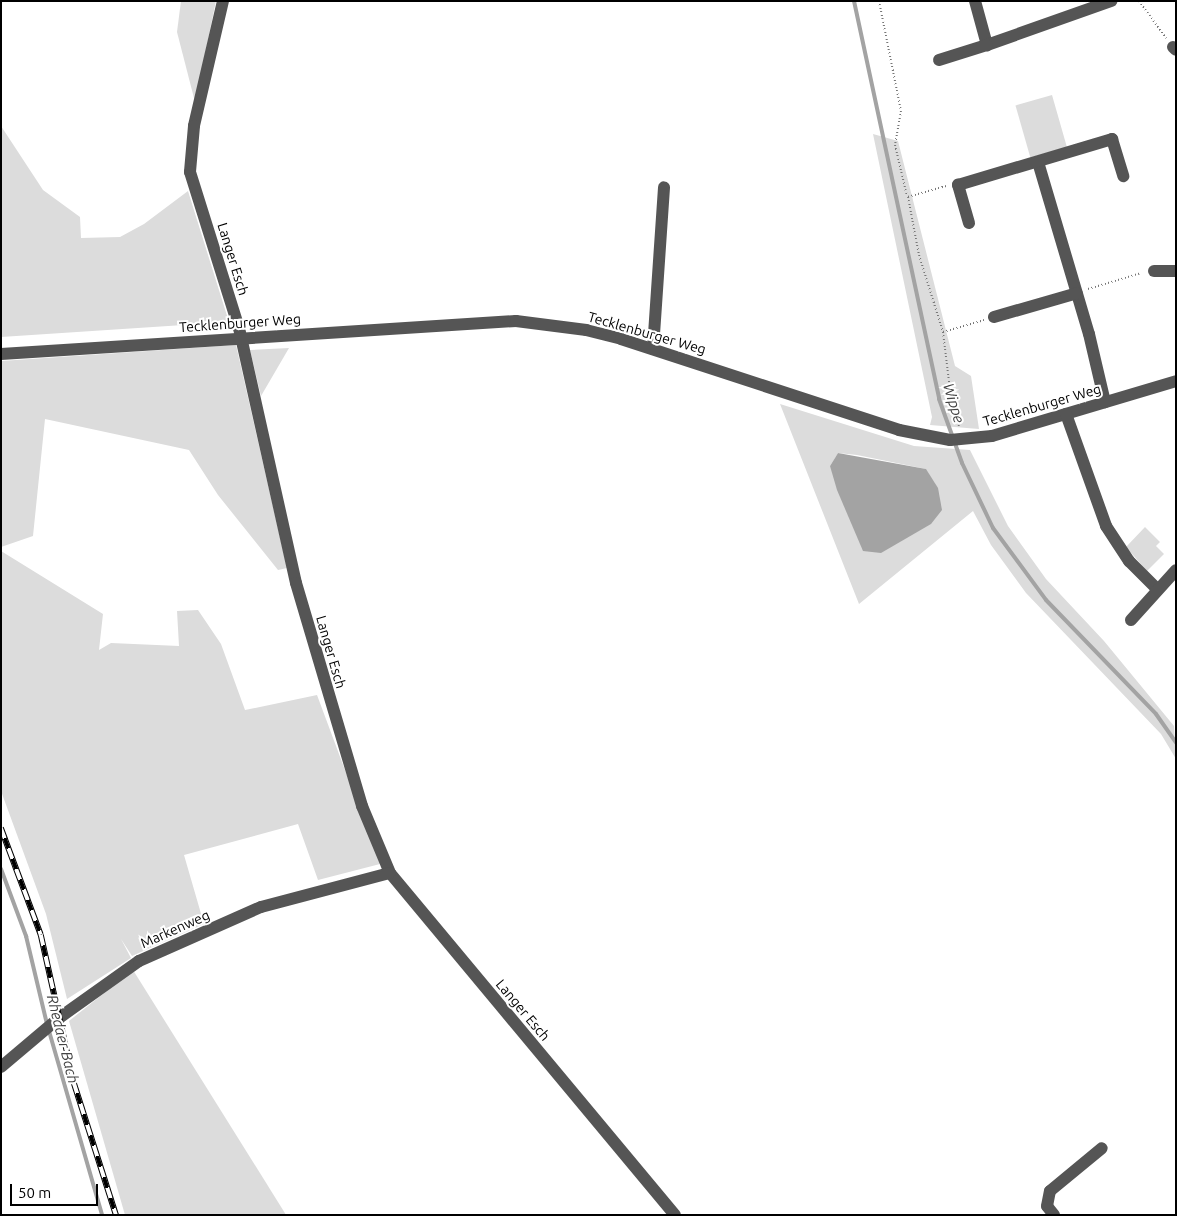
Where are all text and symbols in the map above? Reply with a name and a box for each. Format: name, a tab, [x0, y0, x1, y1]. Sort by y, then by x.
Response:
street label: Langer Esch	[214, 221, 252, 297]
street label: Tecklenburger Weg	[586, 308, 708, 358]
street label: Tecklenburger Weg	[179, 310, 301, 336]
street label: Tecklenburger Weg	[981, 380, 1103, 430]
water label: Wippe	[939, 381, 969, 425]
street label: Langer Esch	[313, 614, 349, 690]
street label: Markenweg	[138, 906, 212, 952]
street label: Langer Esch	[492, 976, 554, 1044]
water label: Rhedaer Bach	[43, 993, 83, 1085]
scale bar	[12, 1174, 100, 1206]
text: 50 m	[18, 1184, 51, 1201]

